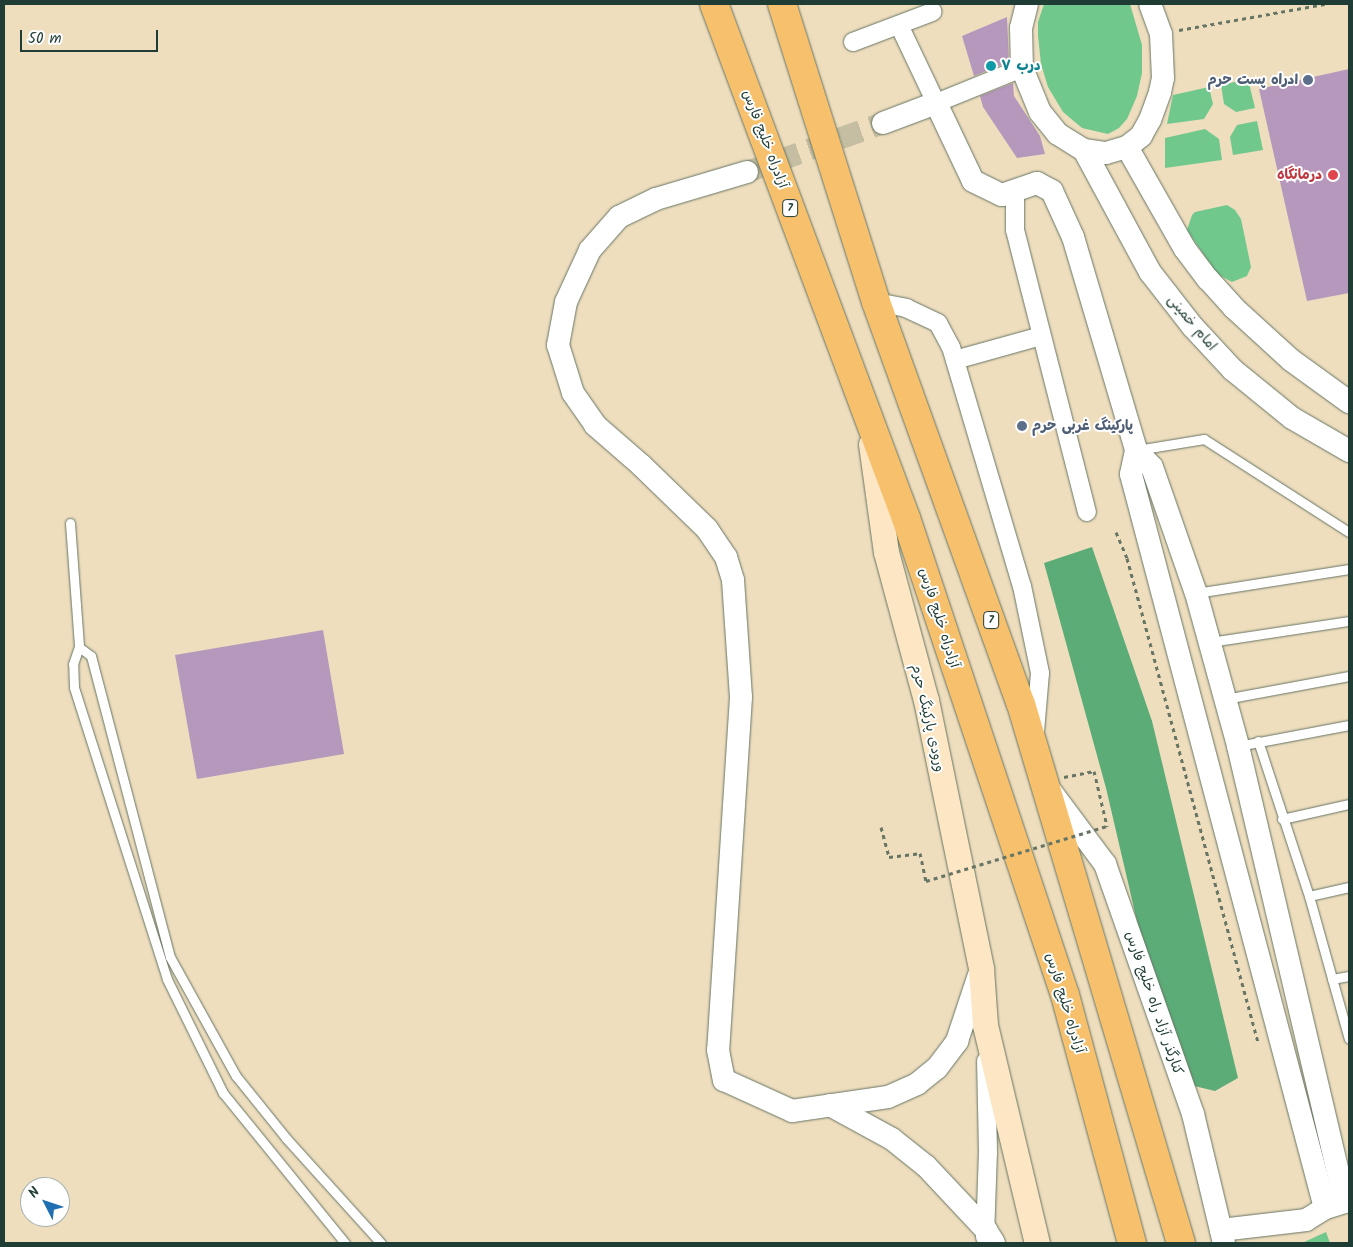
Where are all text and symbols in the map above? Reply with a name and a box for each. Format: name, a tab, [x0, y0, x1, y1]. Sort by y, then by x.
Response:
scale bar	[22, 20, 160, 52]
text: 50 m	[28, 27, 62, 51]
place label: درب ۷	[1001, 58, 1040, 74]
marker: درب ۷	[985, 60, 997, 72]
place label: ادراه پست حرم	[1207, 72, 1298, 88]
marker: ادراه پست حرم	[1302, 74, 1314, 86]
street label: آزادراه خلیج فارس	[739, 87, 791, 191]
place label: درمانگاه	[1277, 167, 1322, 183]
marker: درمانگاه	[1326, 168, 1340, 182]
road number: 7	[781, 198, 799, 218]
street label: امام خمینی	[1164, 292, 1220, 354]
place label: پارکینگ غربی حرم	[1032, 418, 1133, 434]
marker: پارکینگ غربی حرم	[1016, 420, 1028, 432]
street label: آزادراه خلیج فارس	[915, 566, 963, 670]
road number: 7	[982, 610, 1000, 630]
street label: ورودی پارکینگ حرم	[907, 663, 949, 773]
street label: کنارگذر آزاد راه خلیج فارس	[1122, 929, 1186, 1077]
street label: آزادراه خلیج فارس	[1042, 951, 1088, 1055]
north arrow	[20, 1177, 70, 1227]
text: N	[23, 1182, 46, 1203]

